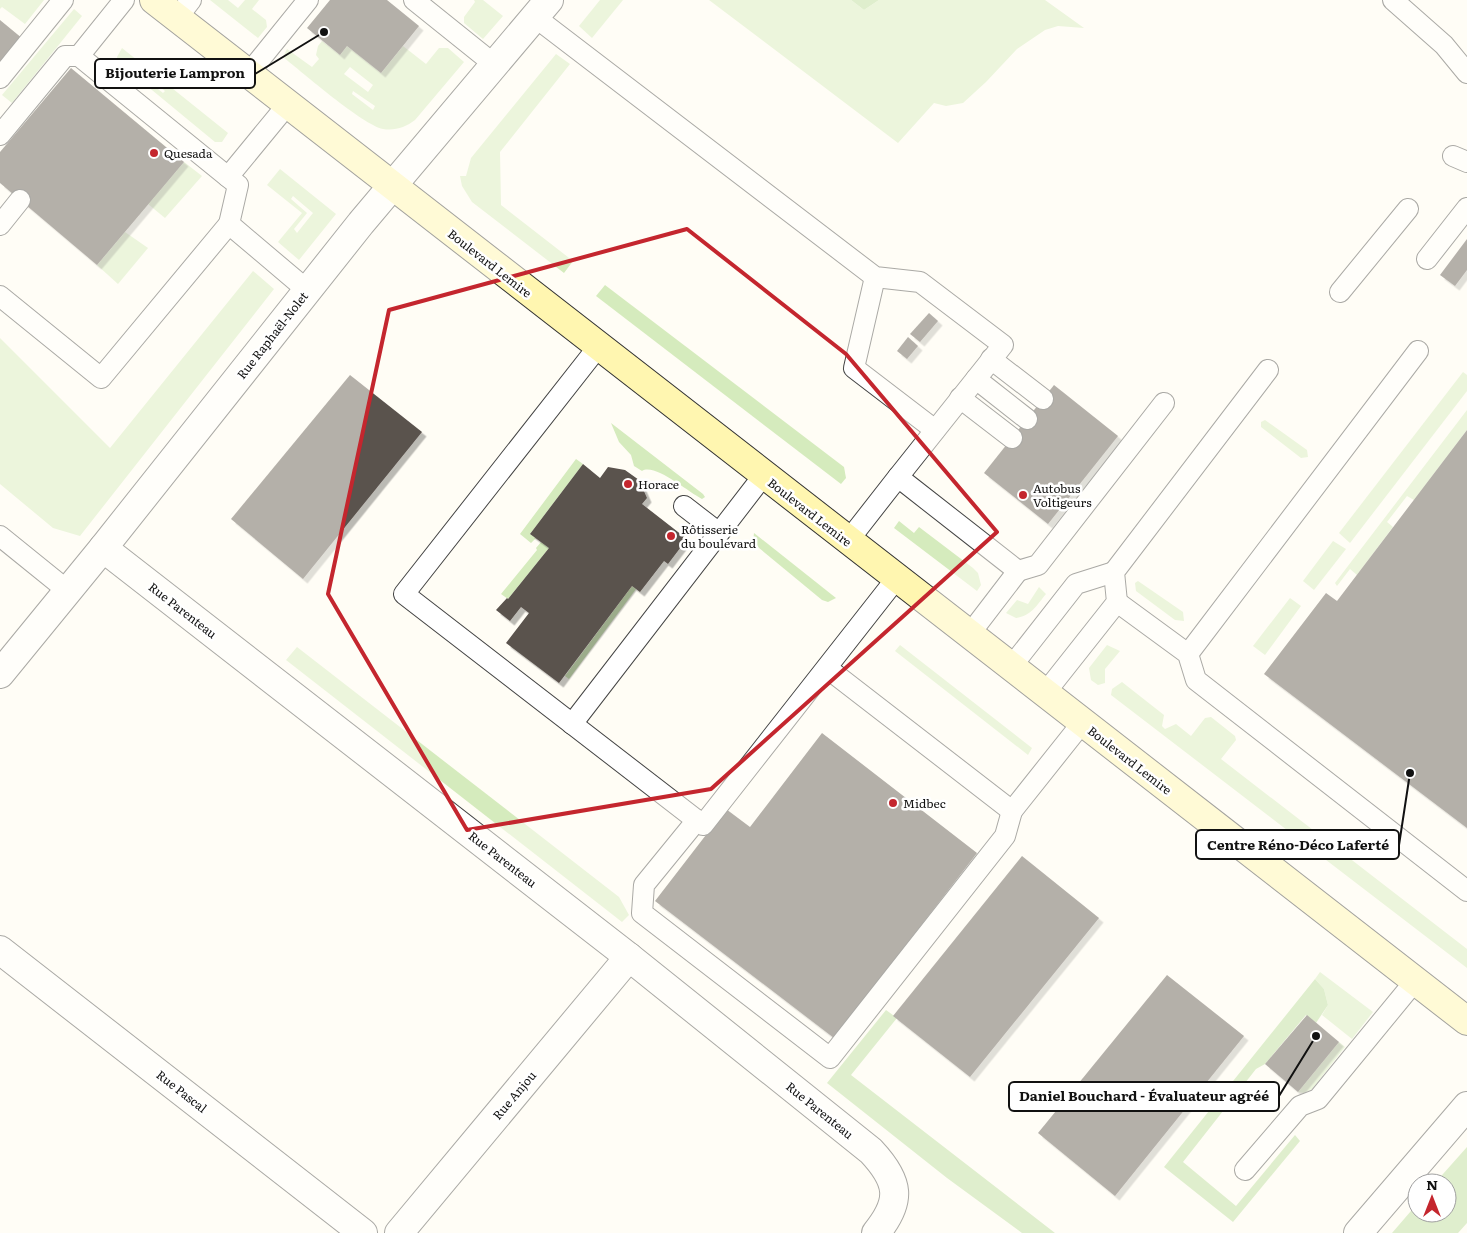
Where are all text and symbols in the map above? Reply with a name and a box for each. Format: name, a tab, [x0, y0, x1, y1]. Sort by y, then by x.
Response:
callout: Bijouterie Lampron	[95, 59, 255, 88]
text: Bijouterie Lampron	[105, 62, 245, 82]
place label: Quesada	[164, 144, 213, 162]
marker: Quesada	[148, 147, 160, 159]
street label: Boulevard Lemire	[444, 224, 536, 302]
street label: Rue Raphaël-Nolet	[232, 287, 312, 382]
street label: Boulevard Lemire	[764, 473, 856, 551]
place label: Horace	[638, 475, 679, 493]
marker: Horace	[622, 478, 634, 490]
place label: Autobus Voltigeurs	[1033, 479, 1092, 511]
marker: Autobus Voltigeurs	[1017, 489, 1029, 501]
place label: Rôtisserie du boulevard	[681, 520, 757, 552]
marker: Rôtisserie du boulevard	[665, 530, 677, 542]
street label: Rue Parenteau	[145, 578, 221, 643]
street label: Boulevard Lemire	[1084, 721, 1176, 799]
place label: Midbec	[903, 794, 946, 812]
marker: Midbec	[887, 797, 899, 809]
street label: Rue Parenteau	[465, 827, 541, 892]
callout: Centre Réno-Déco Laferté	[1196, 830, 1399, 859]
text: Centre Réno-Déco Laferté	[1207, 834, 1389, 854]
street label: Rue Pascal	[153, 1065, 211, 1117]
street label: Rue Anjou	[488, 1066, 540, 1123]
street label: Rue Parenteau	[782, 1077, 858, 1143]
callout: Daniel Bouchard - Évaluateur agréé	[1009, 1082, 1279, 1111]
text: Daniel Bouchard - Évaluateur agréé	[1019, 1085, 1269, 1105]
north arrow	[1407, 1173, 1457, 1223]
text: N	[1426, 1174, 1438, 1194]

